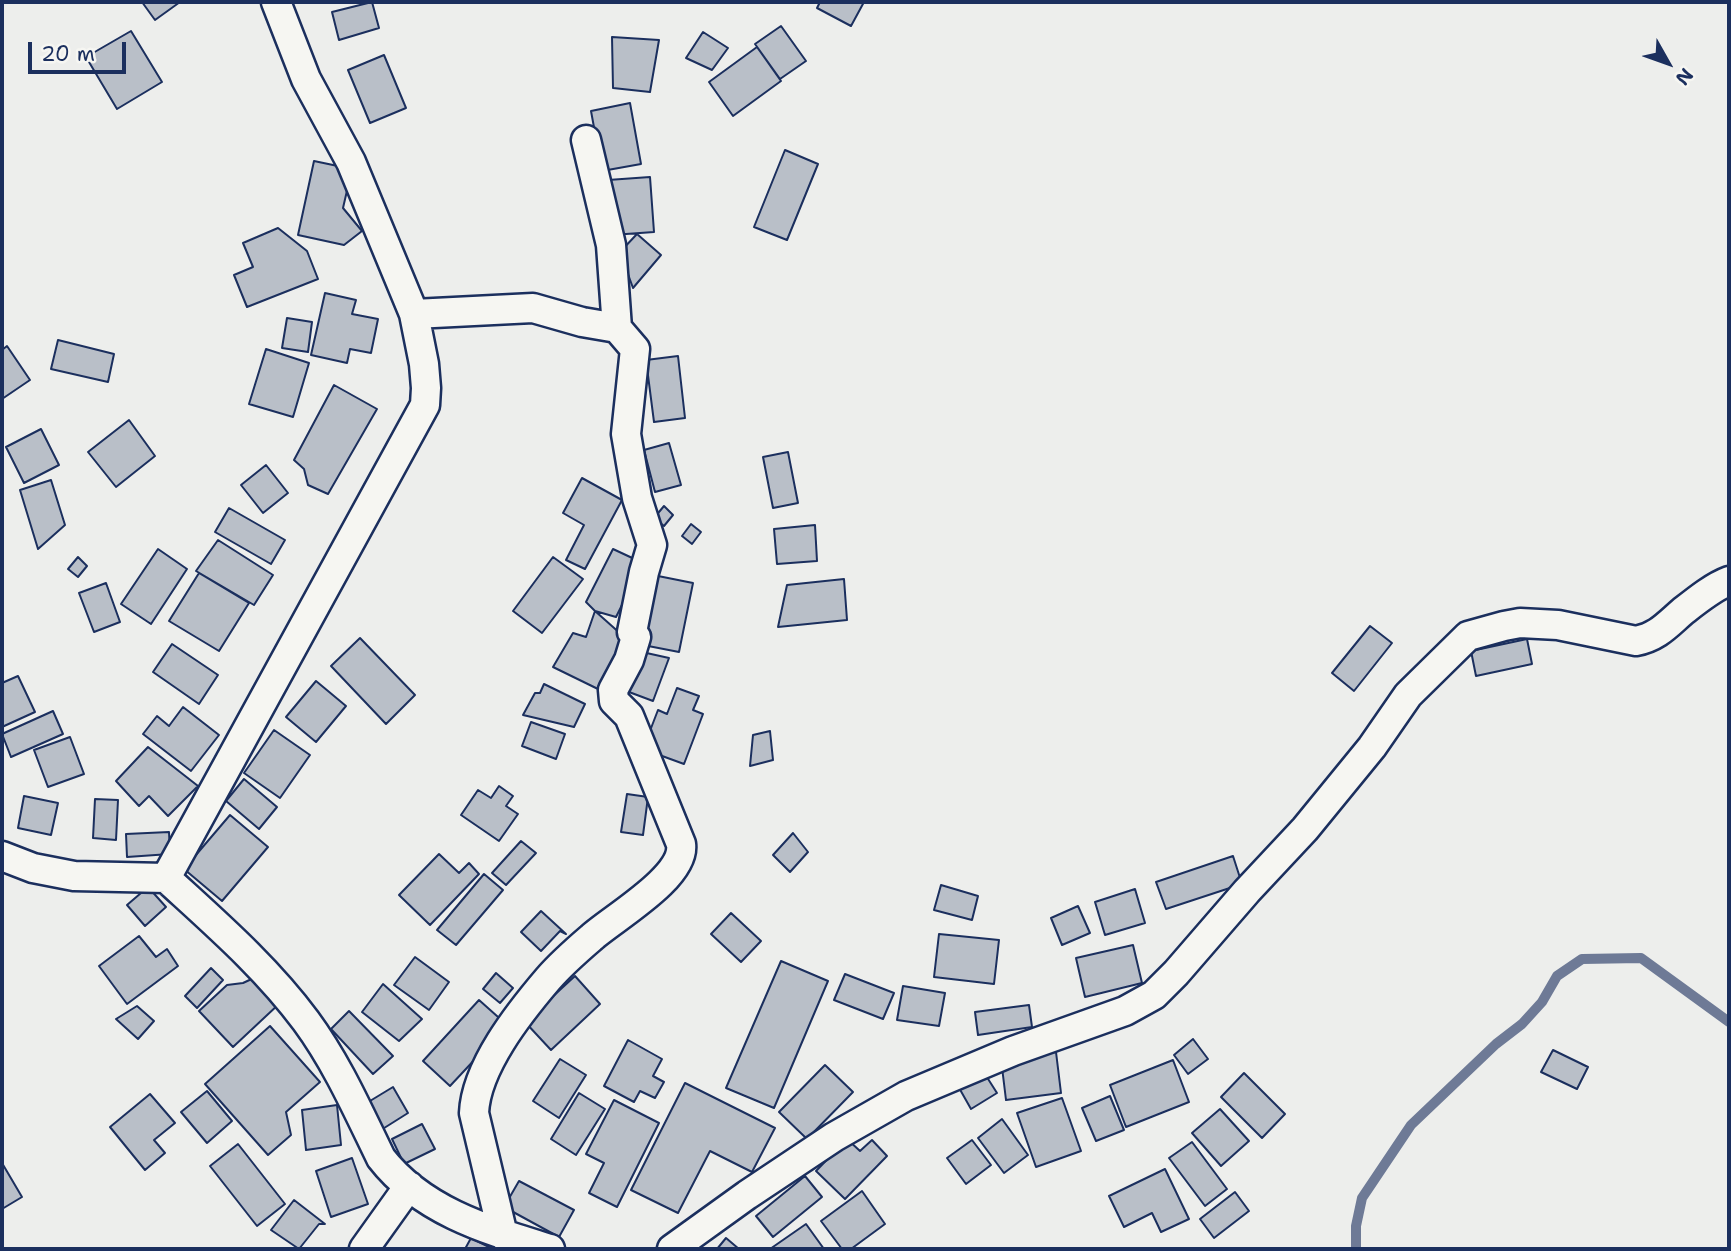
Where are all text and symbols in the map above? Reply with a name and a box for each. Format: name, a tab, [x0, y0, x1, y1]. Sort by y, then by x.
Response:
scale bar	[32, 28, 130, 72]
north arrow	[1633, 28, 1703, 98]
text: 20 m	[41, 40, 95, 68]
text: N	[1670, 63, 1699, 91]

